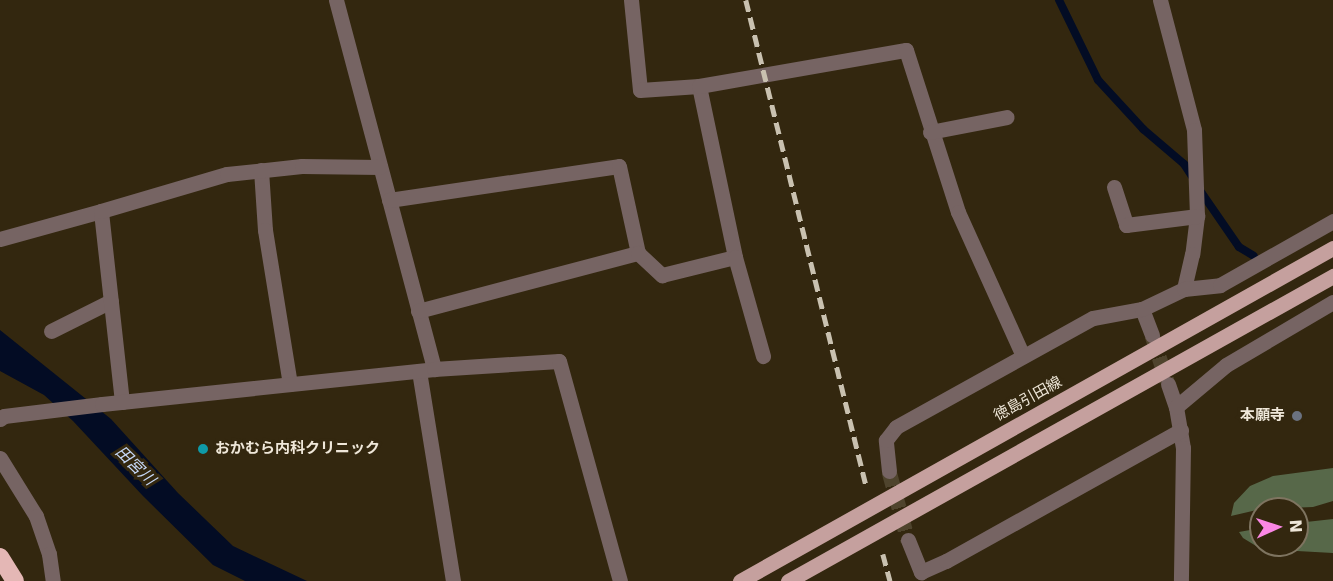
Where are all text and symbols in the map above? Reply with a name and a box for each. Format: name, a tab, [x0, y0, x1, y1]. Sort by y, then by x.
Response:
street label: 徳島引田線	[991, 373, 1065, 425]
place label: 本願寺	[1240, 407, 1285, 425]
marker: 本願寺	[1290, 409, 1304, 423]
place label: おかむら内科クリニック	[215, 440, 380, 458]
water label: 田宮川	[111, 442, 159, 490]
marker: おかむら内科クリニック	[196, 442, 210, 456]
north arrow	[1249, 497, 1309, 557]
text: N	[1286, 519, 1305, 533]

